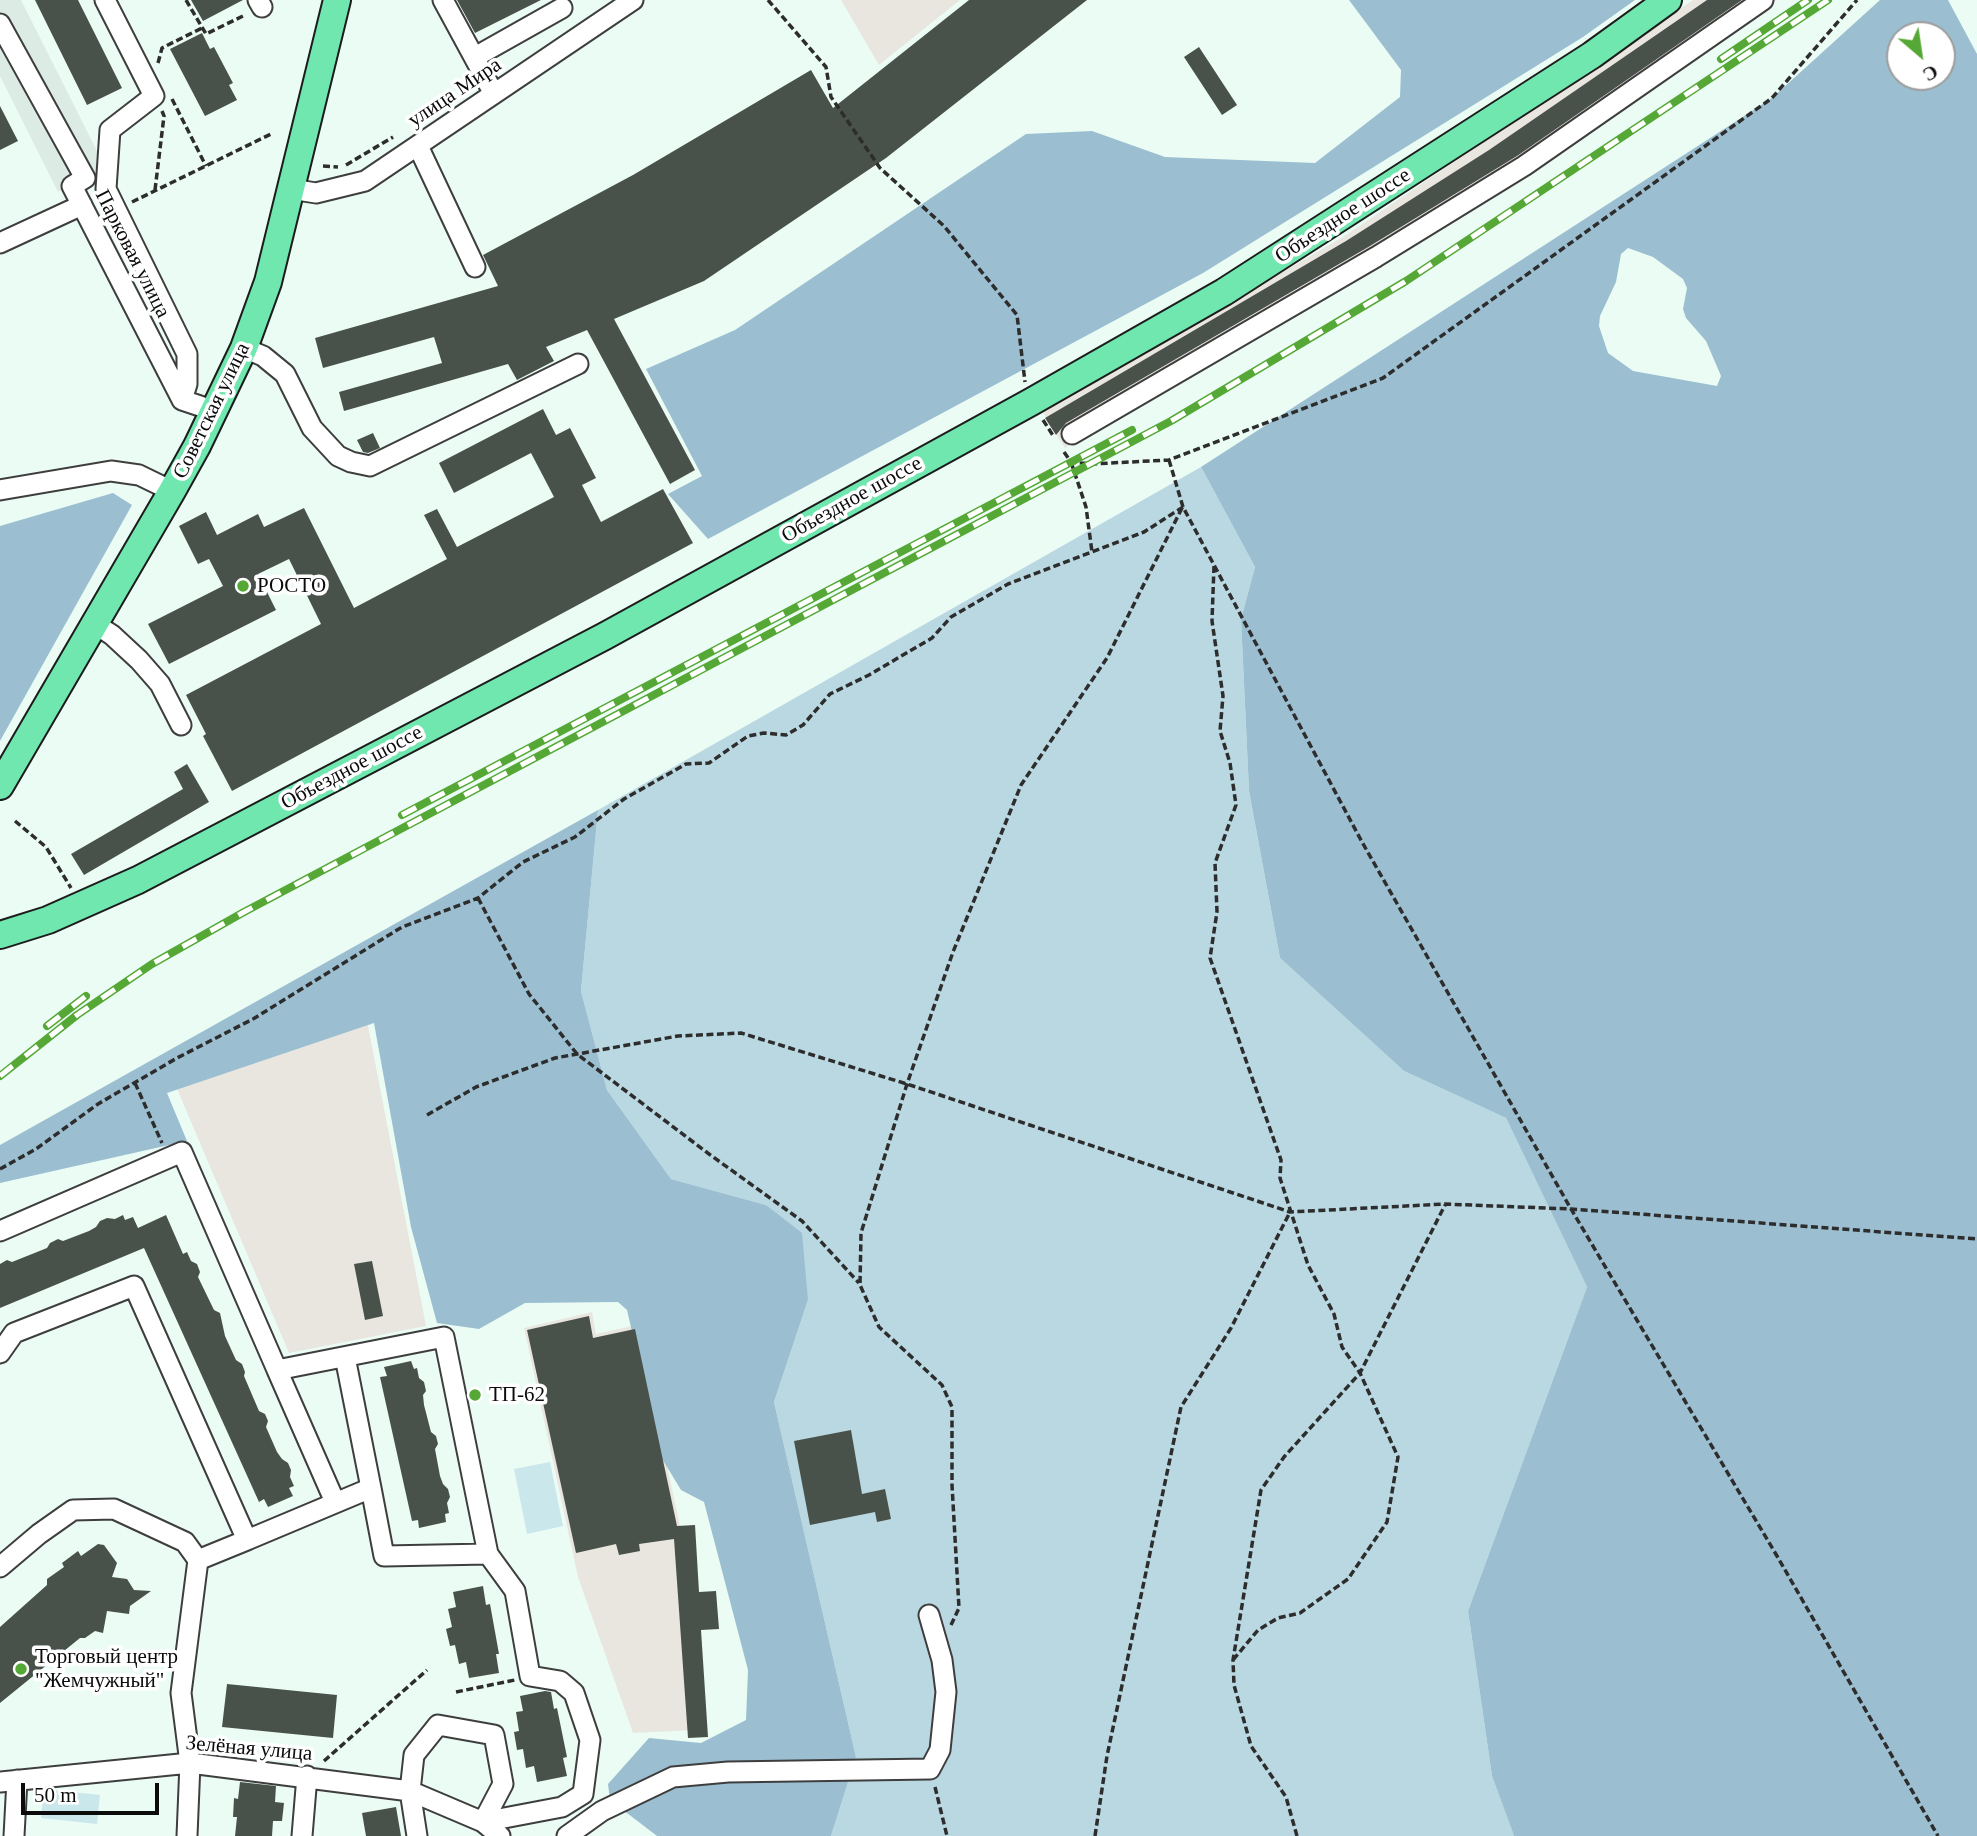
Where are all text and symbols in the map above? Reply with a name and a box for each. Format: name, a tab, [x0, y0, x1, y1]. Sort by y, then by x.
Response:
north arrow	[1886, 21, 1956, 91]
street label: улица Мира	[404, 53, 506, 133]
text: С	[1919, 61, 1942, 86]
street label: Объездное шоссе	[1271, 163, 1415, 269]
street label: Парковая улица	[89, 186, 175, 322]
street label: Советская улица	[168, 339, 256, 483]
street label: Объездное шоссе	[778, 451, 926, 549]
place label: РОСТО	[257, 573, 326, 599]
marker: РОСТО	[235, 578, 251, 594]
street label: Объездное шоссе	[277, 720, 427, 816]
place label: ТП-62	[489, 1382, 545, 1408]
marker: ТП-62	[467, 1387, 483, 1403]
place label: Торговый центр "Жемчужный"	[35, 1644, 178, 1694]
marker: Торговый центр "Жемчужный"	[13, 1661, 29, 1677]
street label: Зелёная улица	[185, 1731, 313, 1767]
scale bar	[24, 1770, 163, 1814]
text: 50 m	[34, 1783, 77, 1807]

